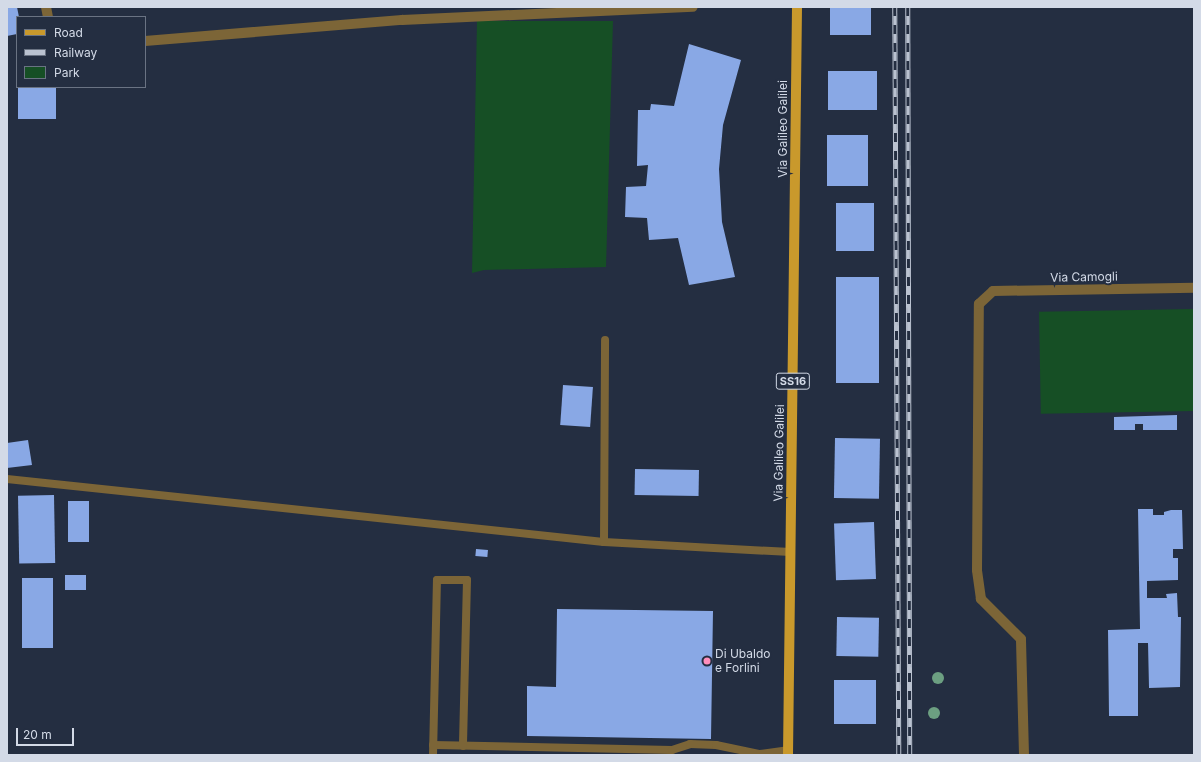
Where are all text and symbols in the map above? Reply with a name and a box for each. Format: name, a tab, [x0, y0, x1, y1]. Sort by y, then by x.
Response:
legend	[16, 16, 146, 88]
text: Road	[54, 25, 83, 40]
text: Railway	[54, 45, 97, 60]
text: Park	[54, 65, 80, 80]
street label: Via Galileo Galilei	[776, 80, 790, 178]
street label: Via Camogli	[1050, 269, 1118, 285]
road number: SS16	[775, 372, 811, 390]
street label: Via Galileo Galilei	[771, 404, 787, 502]
place label: Di Ubaldo e Forlini	[715, 647, 771, 675]
marker: Di Ubaldo e Forlini	[702, 656, 712, 666]
scale bar	[18, 720, 76, 746]
text: 20 m	[23, 727, 52, 742]

